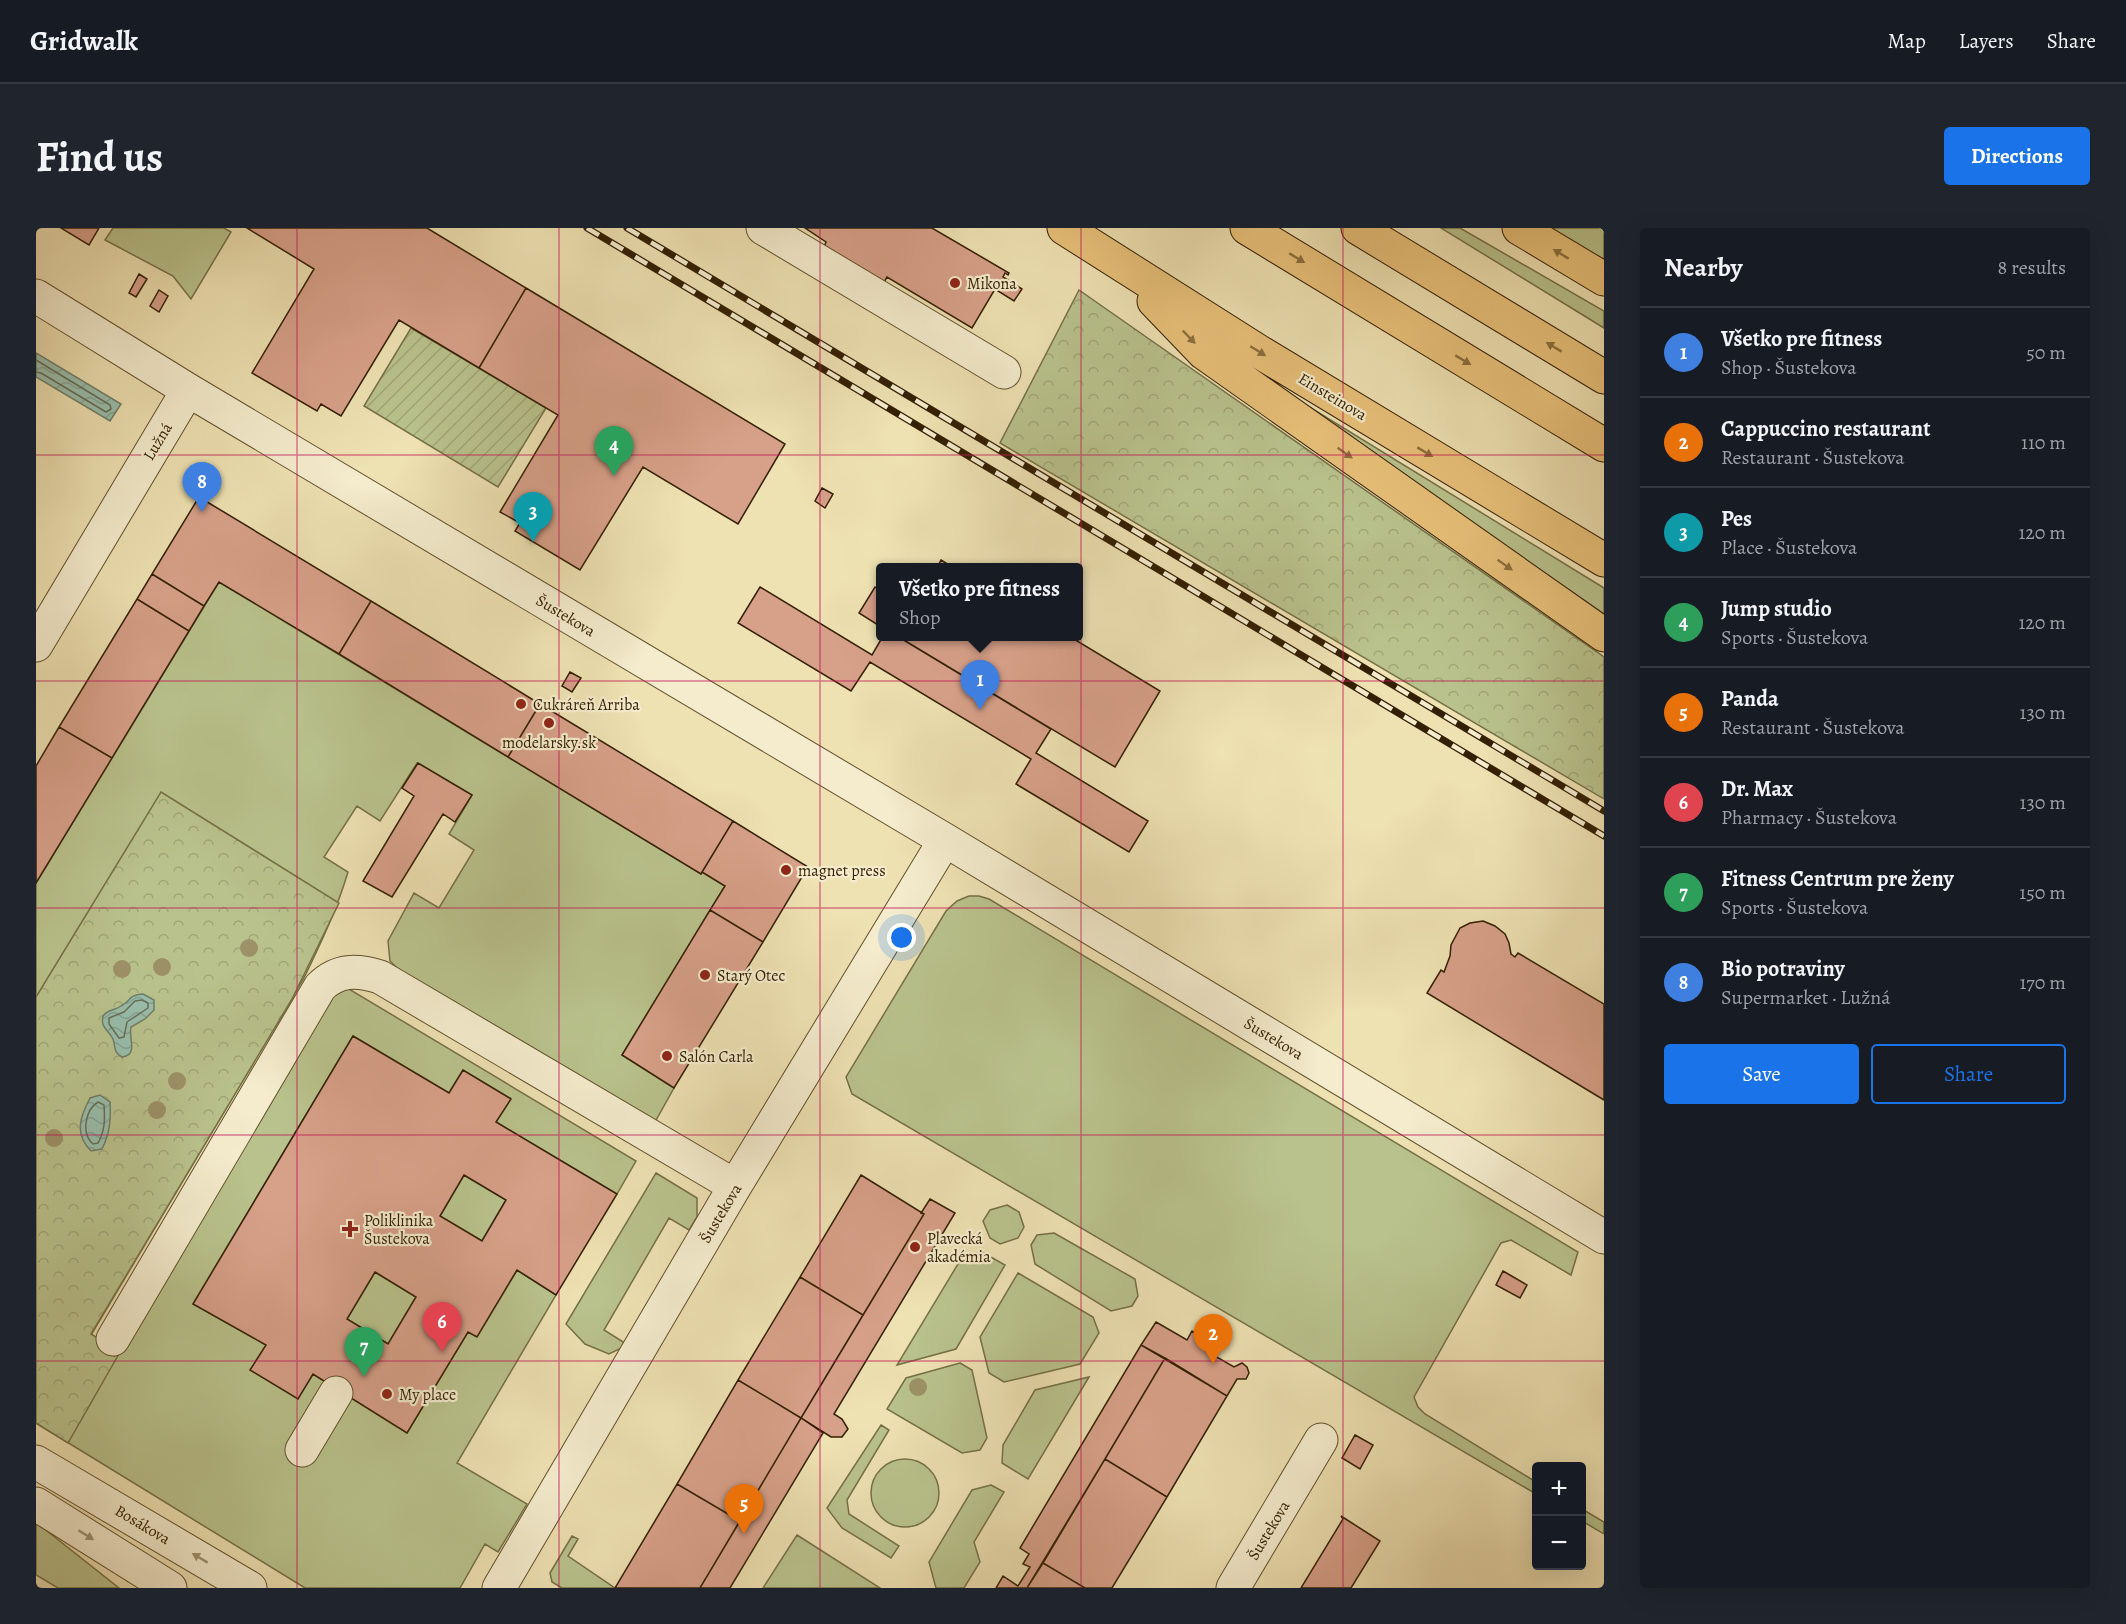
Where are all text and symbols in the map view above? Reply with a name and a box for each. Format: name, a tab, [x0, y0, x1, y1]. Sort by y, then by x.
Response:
text: Gridwalk	[30, 22, 138, 60]
text: Map	[1887, 27, 1926, 55]
text: Layers	[1959, 27, 2014, 55]
text: Share	[2047, 27, 2096, 55]
button: Directions	[1944, 127, 2090, 185]
text: Find us	[36, 128, 163, 185]
one-way arrow	[1553, 248, 1569, 259]
text: Nearby	[1664, 250, 1743, 285]
one-way arrow	[1289, 253, 1305, 264]
text: 8 results	[1998, 254, 2066, 281]
place label: Mikona	[967, 273, 1017, 295]
marker: Mikona	[948, 276, 962, 290]
text: Všetko pre fitness	[1721, 324, 1882, 354]
one-way arrow	[1181, 330, 1195, 344]
text: 1	[1680, 339, 1687, 366]
text: 50 m	[2026, 339, 2066, 366]
one-way arrow	[1545, 342, 1562, 352]
one-way arrow	[1250, 345, 1266, 356]
one-way arrow	[1455, 354, 1471, 365]
text: Shop · Šustekova	[1721, 354, 1857, 381]
street label: Einsteinova	[1294, 368, 1371, 426]
text: Cappuccino restaurant	[1721, 414, 1930, 444]
street label: Lužná	[138, 418, 178, 464]
pin: 4	[594, 426, 634, 476]
text: 2	[1679, 429, 1688, 456]
text: 110 m	[2021, 429, 2066, 456]
text: Restaurant · Šustekova	[1721, 444, 1905, 471]
one-way arrow	[1417, 446, 1433, 457]
one-way arrow	[1337, 447, 1353, 459]
pin: 8	[182, 462, 222, 512]
pin: 3	[514, 492, 552, 542]
text: Pes	[1721, 504, 1752, 534]
text: 3	[1679, 519, 1688, 546]
text: 120 m	[2018, 519, 2066, 546]
text: Place · Šustekova	[1721, 534, 1857, 561]
one-way arrow	[1496, 559, 1512, 571]
popup	[876, 563, 1083, 641]
text: Všetko pre fitness	[899, 574, 1060, 604]
street label: Šustekova	[532, 590, 600, 642]
text: Jump studio	[1721, 594, 1832, 624]
text: Shop	[899, 604, 941, 631]
text: 4	[1679, 609, 1688, 636]
text: 120 m	[2018, 609, 2066, 636]
text: Sports · Šustekova	[1721, 624, 1868, 651]
pin: 1	[960, 660, 1000, 710]
text: Panda	[1721, 684, 1779, 714]
place label: Cukráreň Arriba	[533, 694, 640, 716]
marker: Cukráreň Arriba	[514, 697, 528, 711]
text: 5	[1679, 699, 1688, 726]
text: 130 m	[2020, 699, 2066, 726]
text: Restaurant · Šustekova	[1721, 714, 1905, 741]
marker: modelarsky.sk	[542, 716, 556, 730]
place label: modelarsky.sk	[502, 732, 596, 754]
text: Dr. Max	[1721, 774, 1793, 804]
text: 6	[1679, 789, 1688, 816]
text: 130 m	[2020, 789, 2066, 816]
text: Pharmacy · Šustekova	[1721, 804, 1897, 831]
place label: magnet press	[798, 860, 886, 882]
marker: magnet press	[779, 863, 793, 877]
text: Fitness Centrum pre ženy	[1721, 864, 1954, 894]
text: 7	[1679, 879, 1688, 906]
text: 150 m	[2019, 879, 2066, 906]
text: Sports · Šustekova	[1721, 894, 1868, 921]
your location	[887, 923, 916, 952]
text: Bio potraviny	[1721, 954, 1845, 984]
place label: Starý Otec	[717, 965, 785, 987]
marker: Starý Otec	[698, 968, 712, 982]
text: 8	[1679, 969, 1688, 996]
text: 170 m	[2020, 969, 2066, 996]
text: Supermarket · Lužná	[1721, 984, 1891, 1011]
street label: Šustekova	[1240, 1013, 1308, 1065]
button: Save	[1664, 1044, 1859, 1104]
button: Share	[1871, 1044, 2066, 1104]
place label: Salón Carla	[679, 1046, 754, 1068]
marker: Salón Carla	[660, 1049, 674, 1063]
street label: Šustekova	[695, 1179, 747, 1247]
place label: Poliklinika Šustekova	[364, 1210, 434, 1250]
marker: Poliklinika Šustekova	[341, 1220, 359, 1238]
place label: Plavecká akadémia	[927, 1228, 991, 1268]
marker: Plavecká akadémia	[908, 1240, 922, 1254]
pin: 6	[422, 1302, 462, 1352]
pin: 2	[1194, 1314, 1232, 1364]
pin: 7	[344, 1328, 384, 1377]
place label: My place	[399, 1384, 456, 1406]
marker: My place	[380, 1387, 394, 1401]
map controls	[1532, 1462, 1586, 1570]
button: +	[1532, 1462, 1586, 1516]
pin: 5	[724, 1484, 764, 1534]
street label: Šustekova	[1243, 1496, 1295, 1564]
street label: Bosákova	[111, 1500, 175, 1550]
button: −	[1532, 1516, 1586, 1570]
one-way arrow	[77, 1530, 94, 1541]
one-way arrow	[191, 1553, 208, 1563]

